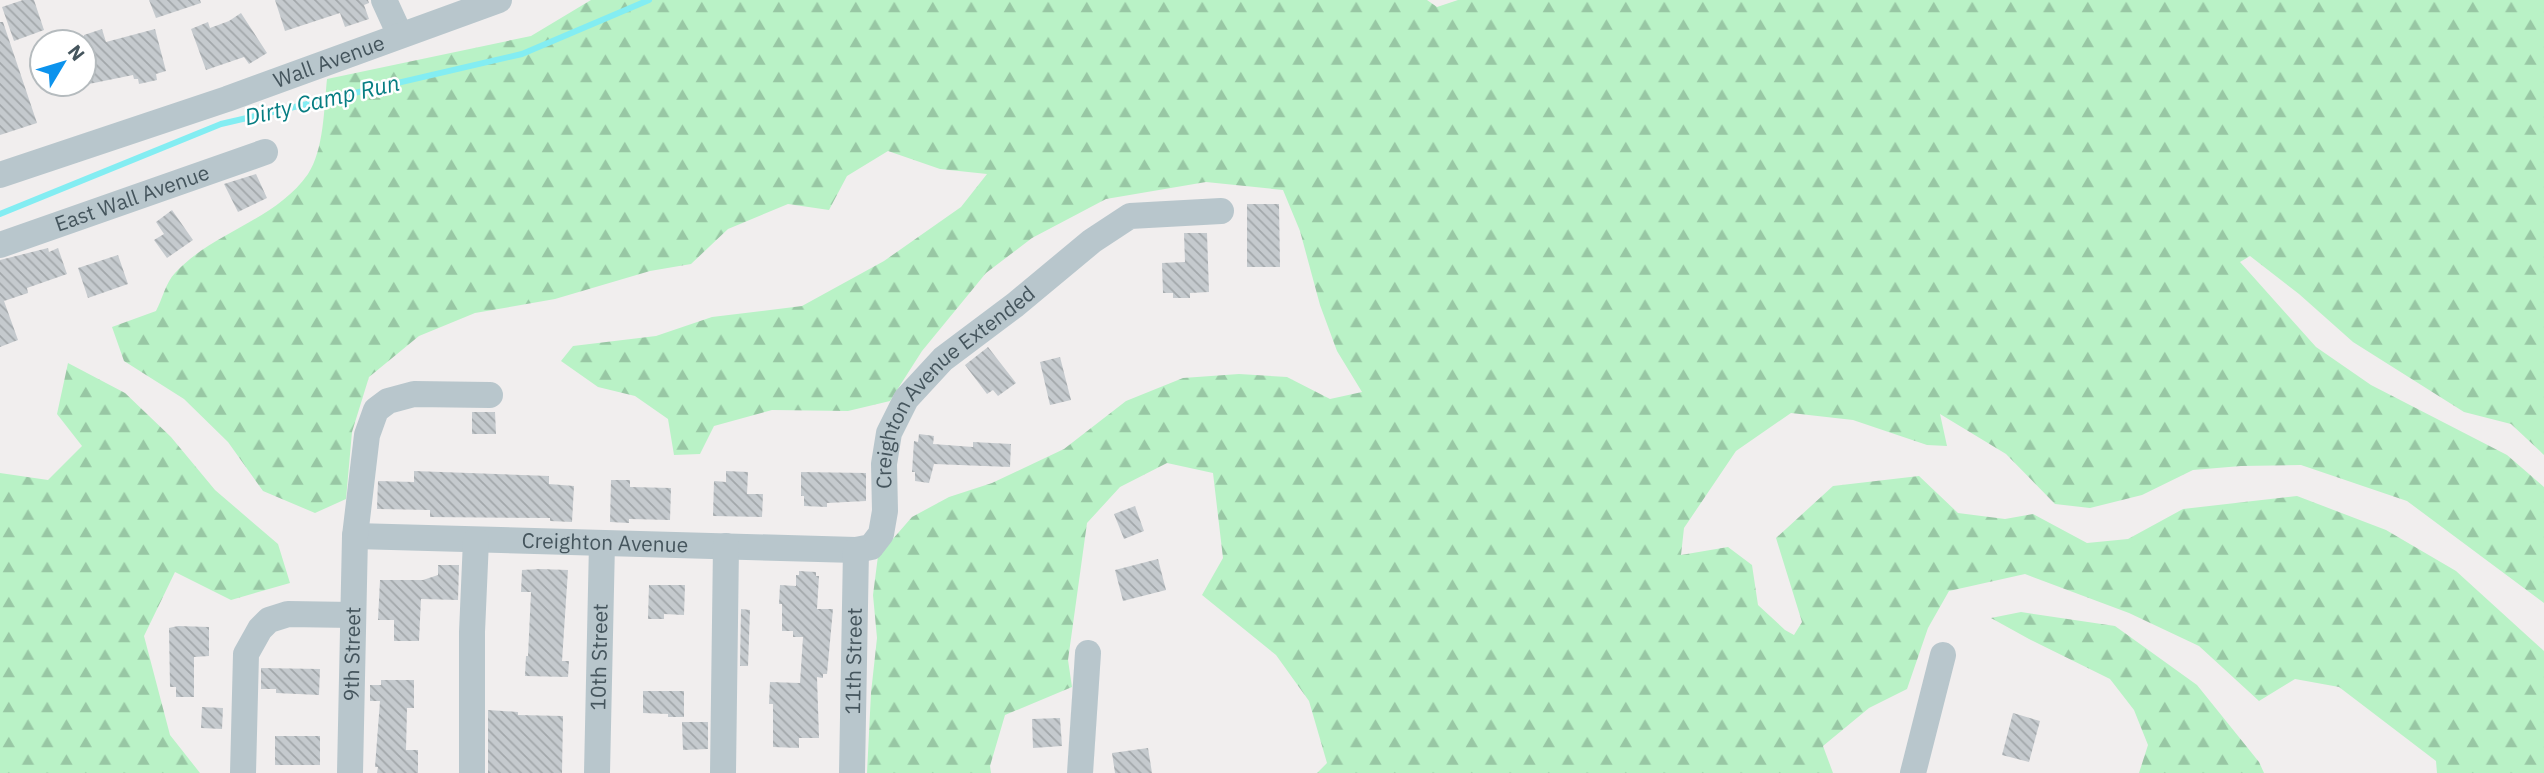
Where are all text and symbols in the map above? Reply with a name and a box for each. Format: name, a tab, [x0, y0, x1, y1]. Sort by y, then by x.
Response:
north arrow	[28, 28, 98, 98]
street label: Wall Avenue	[269, 28, 388, 94]
text: N	[63, 40, 90, 65]
water label: Dirty Camp Run	[241, 67, 402, 131]
street label: East Wall Avenue	[51, 158, 213, 238]
street label: Creighton Avenue Extended	[869, 279, 1041, 489]
street label: Creighton Avenue	[521, 526, 689, 558]
street label: 10th Street	[583, 603, 614, 711]
street label: 9th Street	[337, 606, 367, 702]
street label: 11th Street	[838, 607, 868, 715]

